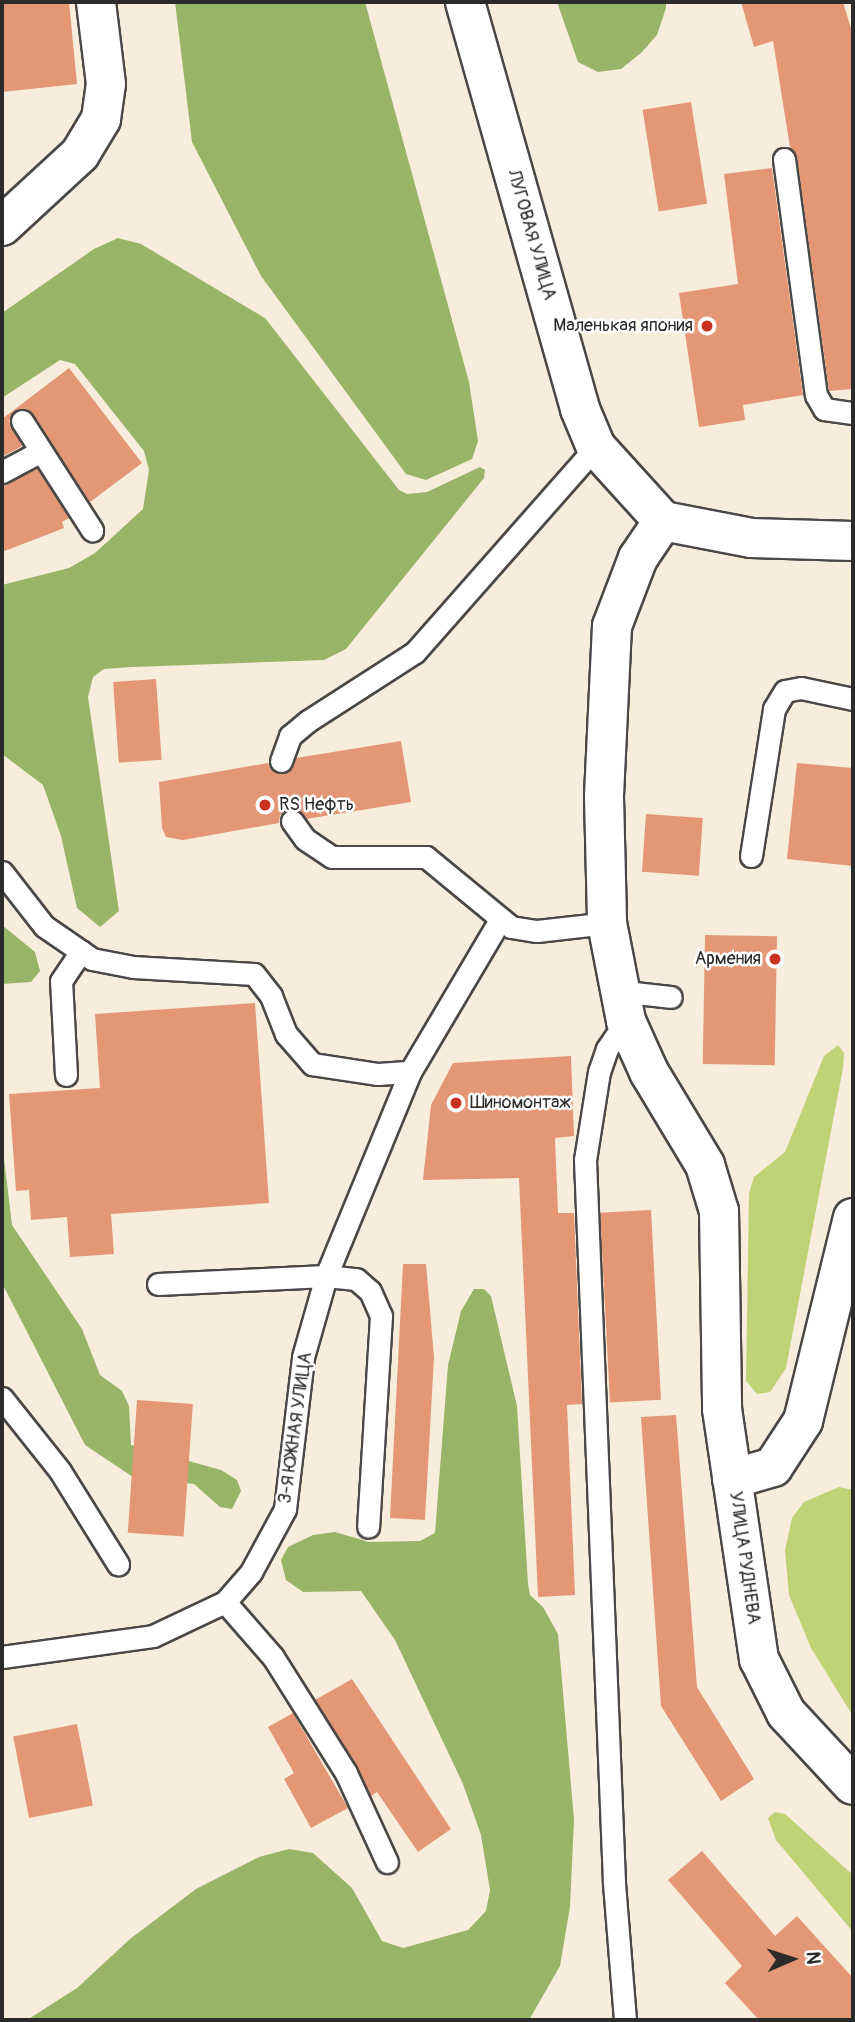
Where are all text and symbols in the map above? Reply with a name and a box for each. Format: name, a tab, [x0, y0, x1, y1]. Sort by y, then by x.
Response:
street label: ЛУГОВАЯ УЛИЦА	[502, 167, 560, 303]
place label: Маленькая япония	[553, 315, 693, 337]
marker: Маленькая япония	[699, 318, 715, 334]
place label: RS Нефть	[279, 794, 354, 816]
marker: RS Нефть	[257, 797, 273, 813]
place label: Армения	[695, 948, 761, 970]
marker: Армения	[767, 951, 783, 967]
place label: Шиномонтаж	[470, 1092, 571, 1114]
marker: Шиномонтаж	[448, 1095, 464, 1111]
street label: 3-Я ЮЖНАЯ УЛИЦА	[275, 1351, 317, 1505]
street label: УЛИЦА РУДНЕВА	[724, 1490, 764, 1626]
north arrow	[757, 1924, 827, 1994]
text: N	[801, 1951, 825, 1965]

